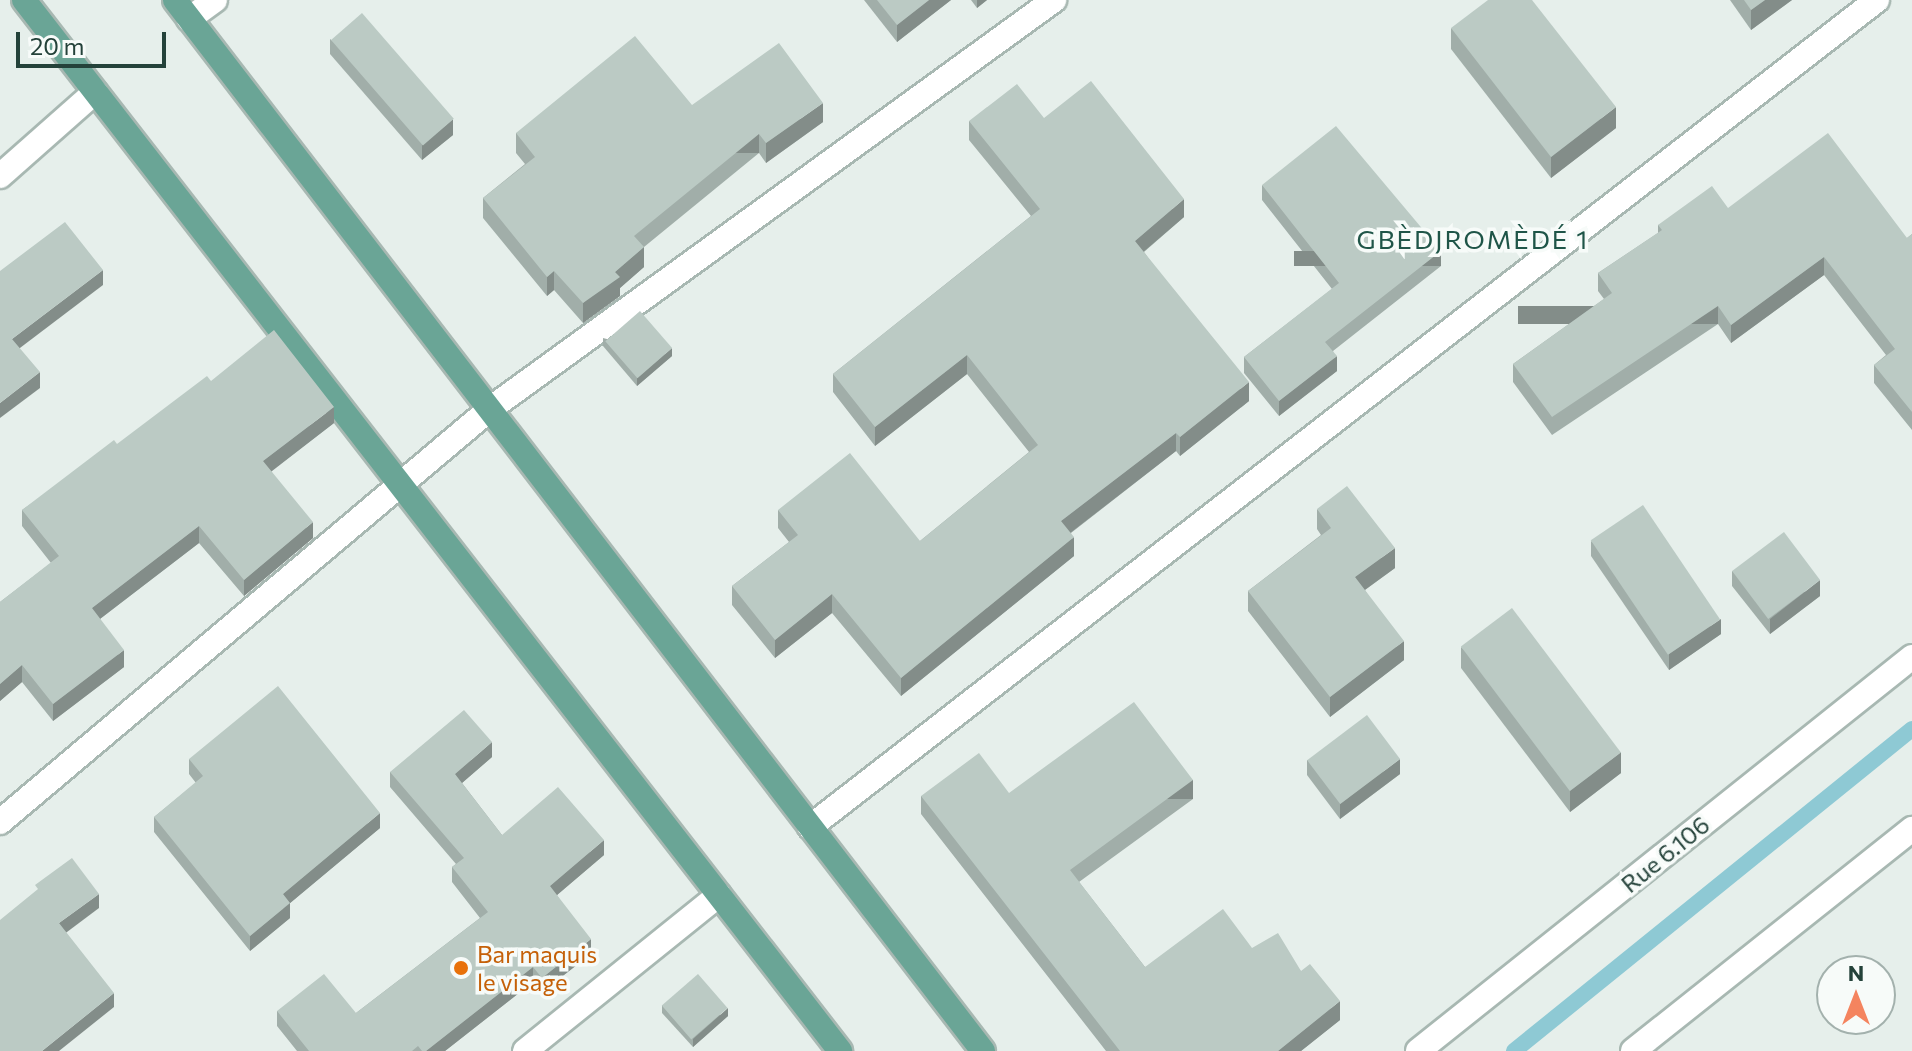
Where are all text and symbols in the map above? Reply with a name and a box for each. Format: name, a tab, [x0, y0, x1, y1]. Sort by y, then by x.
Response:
scale bar	[20, 16, 170, 66]
text: 20 m	[30, 31, 84, 60]
district label: GBÈDJROMÈDÉ 1	[1357, 223, 1589, 255]
street label: Rue 6.106	[1615, 810, 1715, 898]
place label: Bar maquis le visage	[477, 940, 597, 996]
north arrow	[1816, 955, 1896, 1035]
marker: Bar maquis le visage	[452, 959, 470, 977]
text: N	[1848, 959, 1864, 986]

